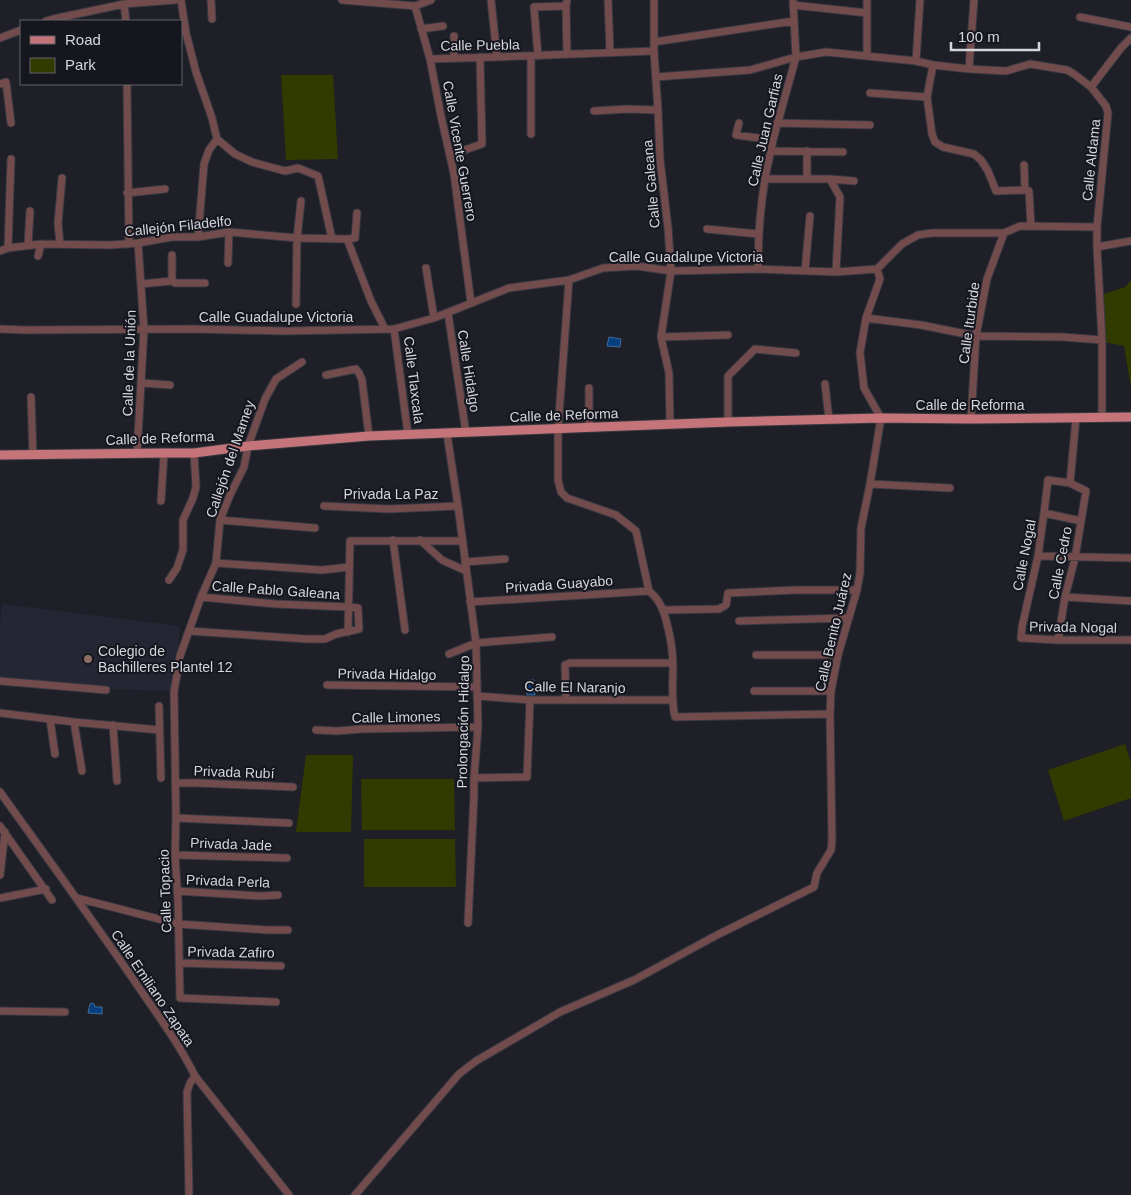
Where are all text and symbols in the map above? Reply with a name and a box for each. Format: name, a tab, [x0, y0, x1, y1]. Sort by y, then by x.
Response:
legend	[20, 20, 182, 85]
scale bar	[951, 20, 1038, 52]
text: 100 m	[958, 28, 1000, 45]
text: Road	[65, 31, 101, 48]
street label: Calle Puebla	[440, 36, 520, 54]
text: Park	[65, 56, 96, 73]
street label: Calle Juan Garfias	[744, 72, 786, 188]
street label: Calle Vicente Guerrero	[440, 80, 480, 223]
street label: Calle Aldama	[1079, 118, 1103, 202]
street label: Calle Galeana	[639, 139, 663, 229]
street label: Callejón Filadelfo	[124, 212, 232, 240]
street label: Calle Guadalupe Victoria	[609, 249, 764, 265]
street label: Calle Iturbide	[955, 281, 983, 365]
street label: Calle de la Unión	[119, 309, 139, 417]
street label: Calle Guadalupe Victoria	[199, 309, 354, 325]
street label: Calle Hidalgo	[455, 329, 483, 414]
street label: Calle Tlaxcala	[401, 336, 427, 425]
street label: Calle de Reforma	[916, 397, 1025, 413]
street label: Callejón del Mamey	[202, 398, 258, 520]
street label: Calle de Reforma	[509, 405, 619, 425]
street label: Calle de Reforma	[105, 428, 215, 448]
street label: Privada La Paz	[344, 486, 438, 502]
street label: Calle Nogal	[1009, 518, 1039, 592]
street label: Calle Cedro	[1045, 525, 1075, 601]
street label: Calle Benito Juárez	[812, 571, 854, 693]
street label: Privada Guayabo	[504, 572, 614, 596]
street label: Calle Pablo Galeana	[211, 578, 341, 602]
street label: Privada Nogal	[1029, 618, 1117, 636]
place label: Colegio de Bachilleres Plantel 12	[98, 643, 233, 675]
marker: Colegio de Bachilleres Plantel 12	[82, 653, 94, 665]
street label: Prolongación Hidalgo	[454, 655, 472, 789]
street label: Privada Hidalgo	[337, 665, 437, 683]
street label: Calle El Naranjo	[524, 678, 626, 696]
street label: Calle Limones	[352, 708, 440, 726]
street label: Privada Rubí	[193, 763, 275, 781]
street label: Privada Jade	[190, 835, 272, 853]
street label: Calle Topacio	[156, 849, 174, 933]
street label: Privada Perla	[186, 872, 270, 890]
street label: Calle Emiliano Zapata	[108, 927, 198, 1049]
street label: Privada Zafiro	[187, 943, 275, 961]

